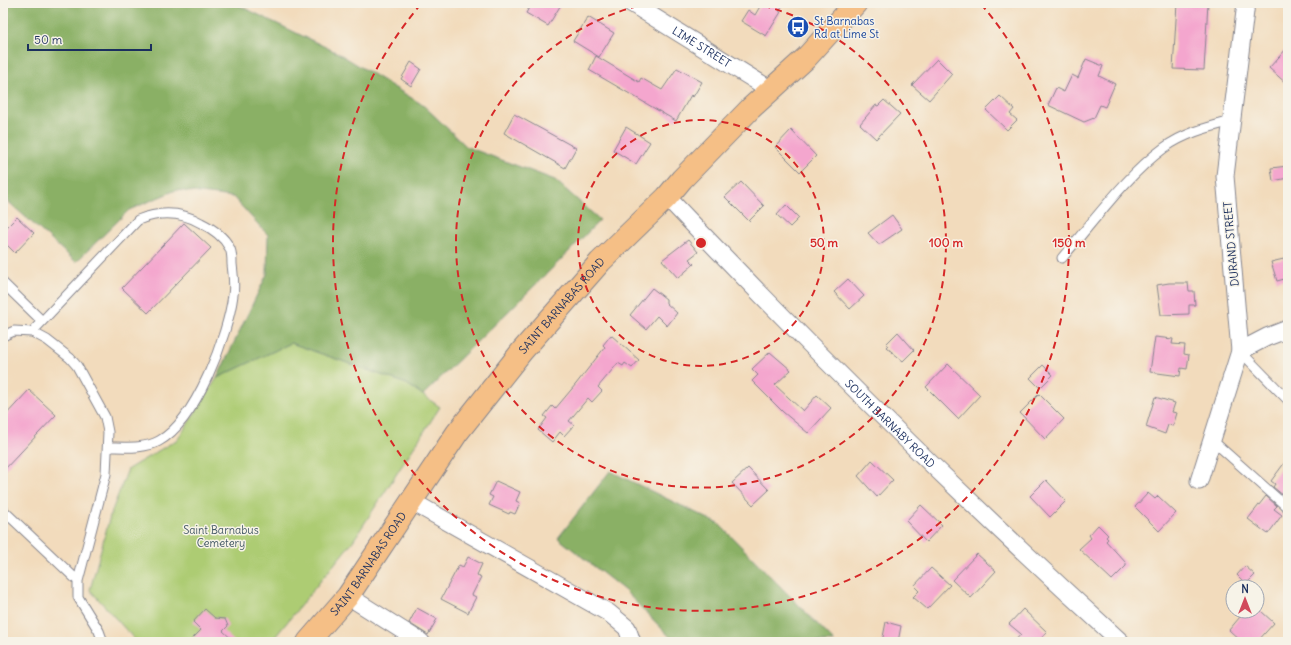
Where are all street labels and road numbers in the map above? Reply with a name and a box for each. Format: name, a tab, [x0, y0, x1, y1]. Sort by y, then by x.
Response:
street label: LIME STREET	[670, 23, 734, 70]
street label: DURAND STREET	[1220, 201, 1242, 287]
street label: SAINT BARNABAS ROAD	[516, 255, 608, 357]
street label: SOUTH BARNABY ROAD	[842, 376, 938, 471]
street label: SAINT BARNABAS ROAD	[327, 509, 409, 618]

